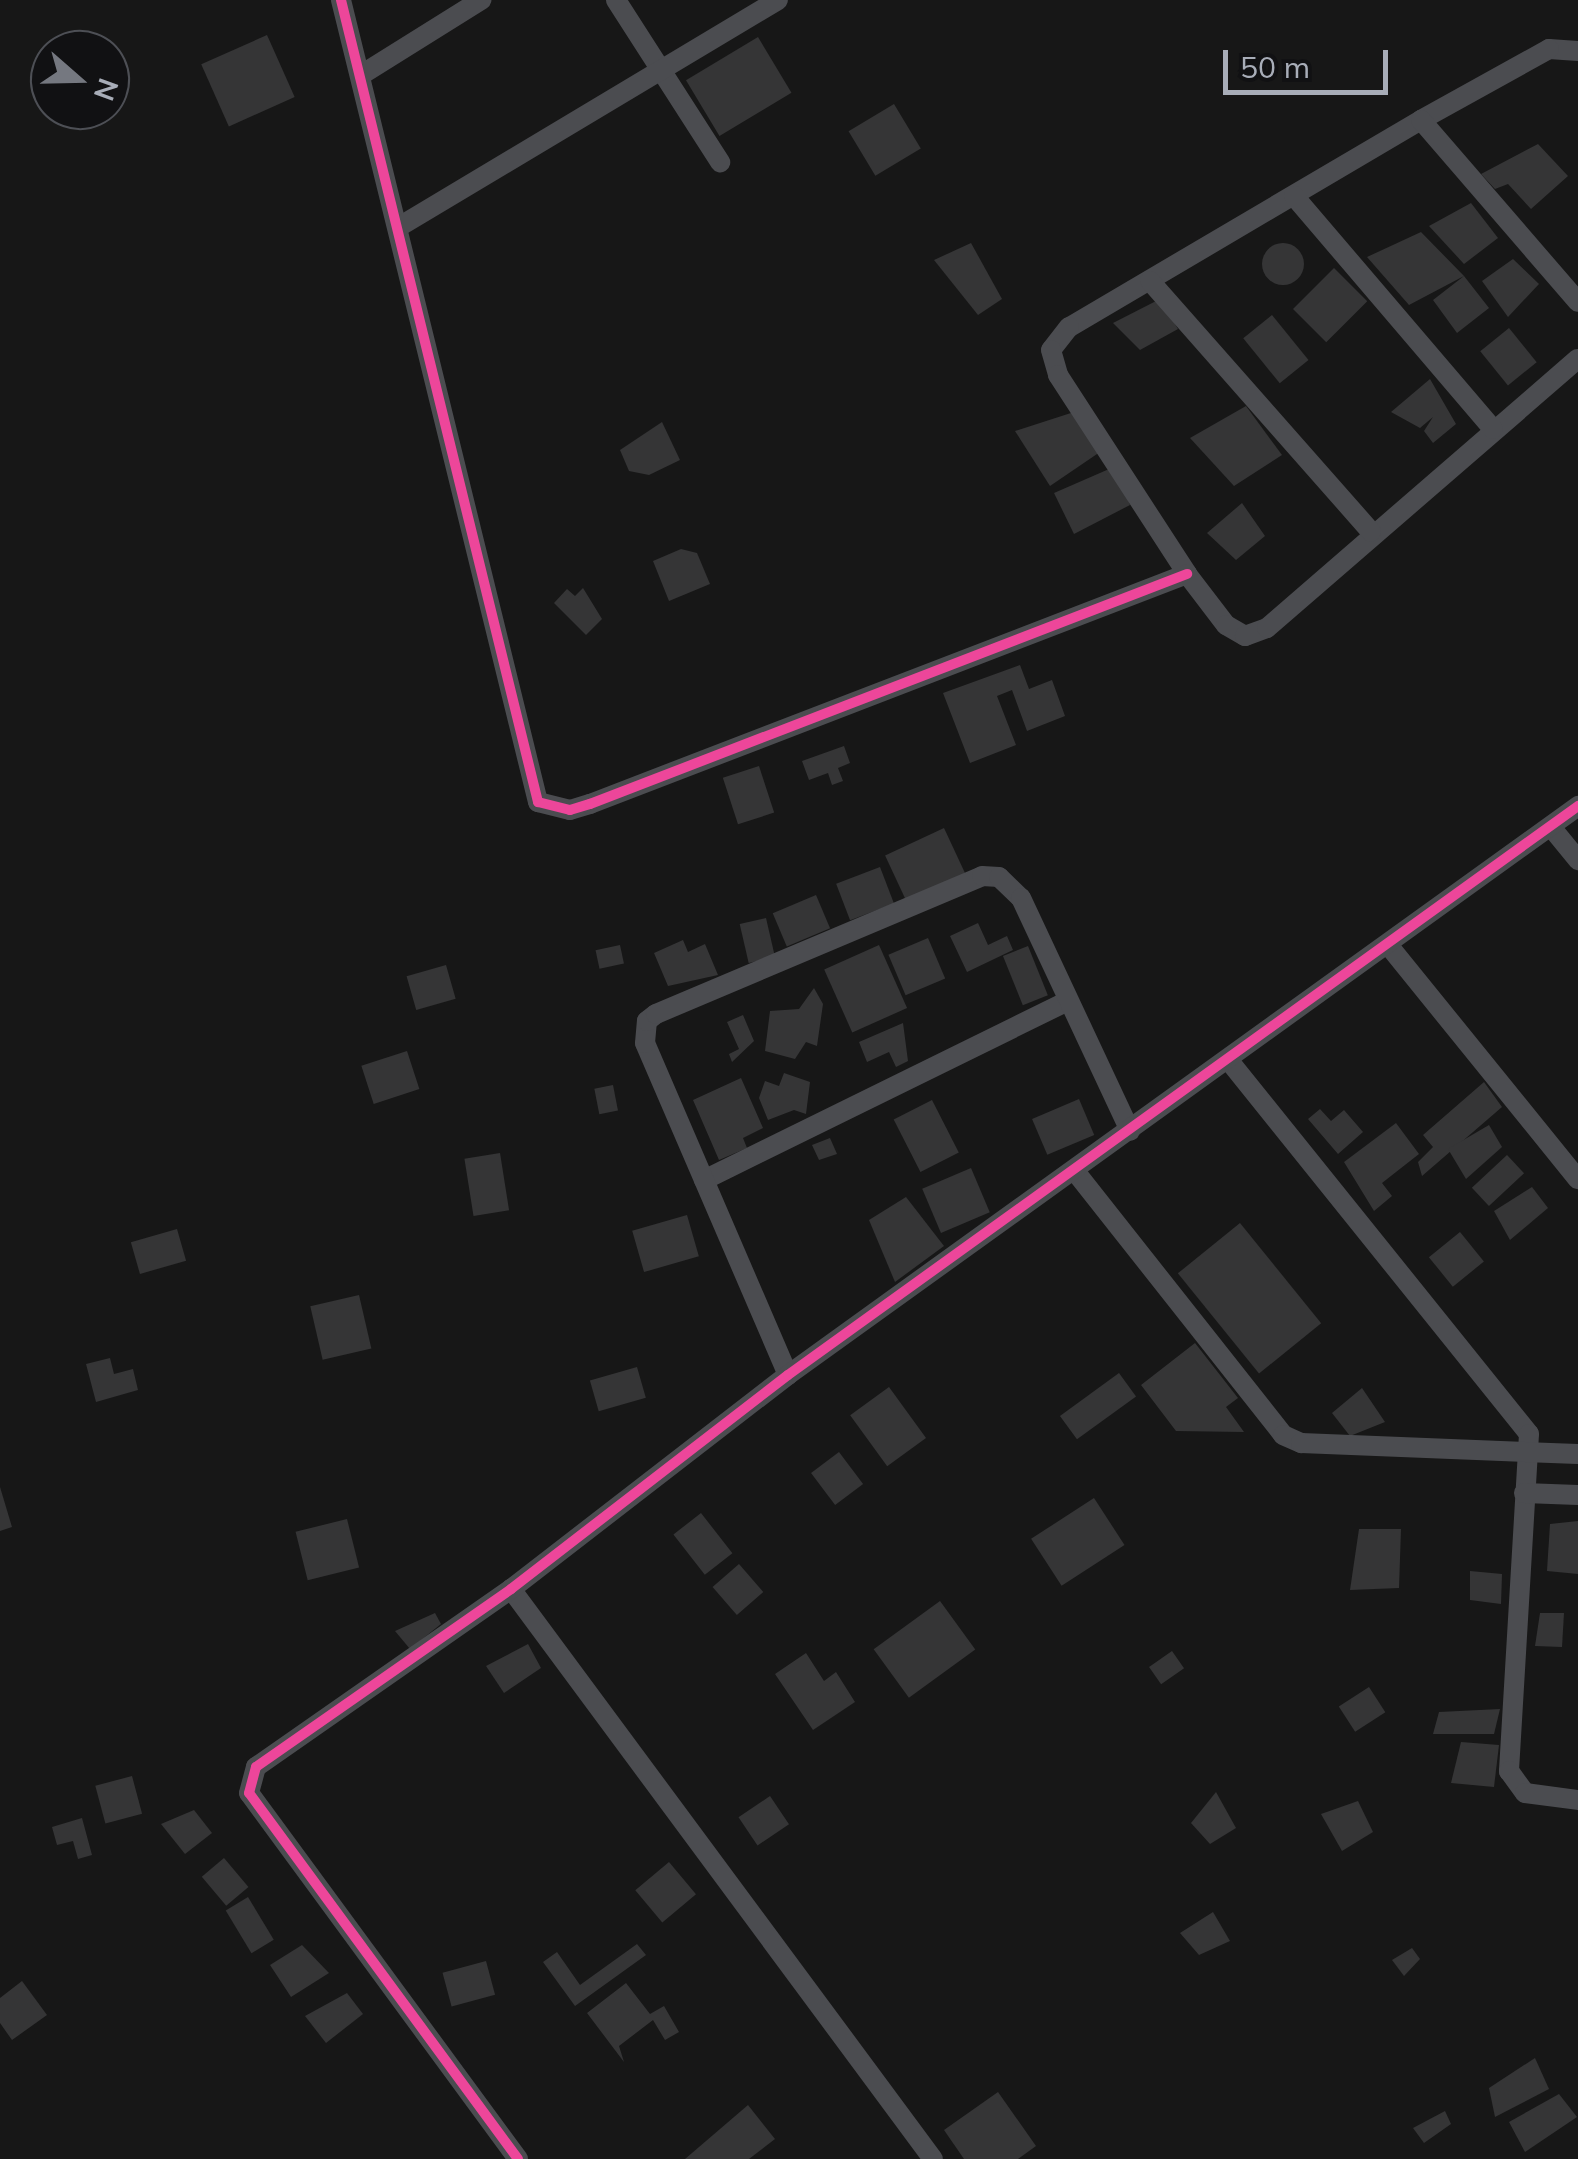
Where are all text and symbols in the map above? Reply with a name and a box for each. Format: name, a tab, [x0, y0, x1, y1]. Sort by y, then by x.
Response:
north arrow	[30, 30, 130, 130]
scale bar	[1228, 30, 1393, 92]
text: 50 m	[1240, 48, 1310, 86]
text: N	[87, 74, 127, 106]

